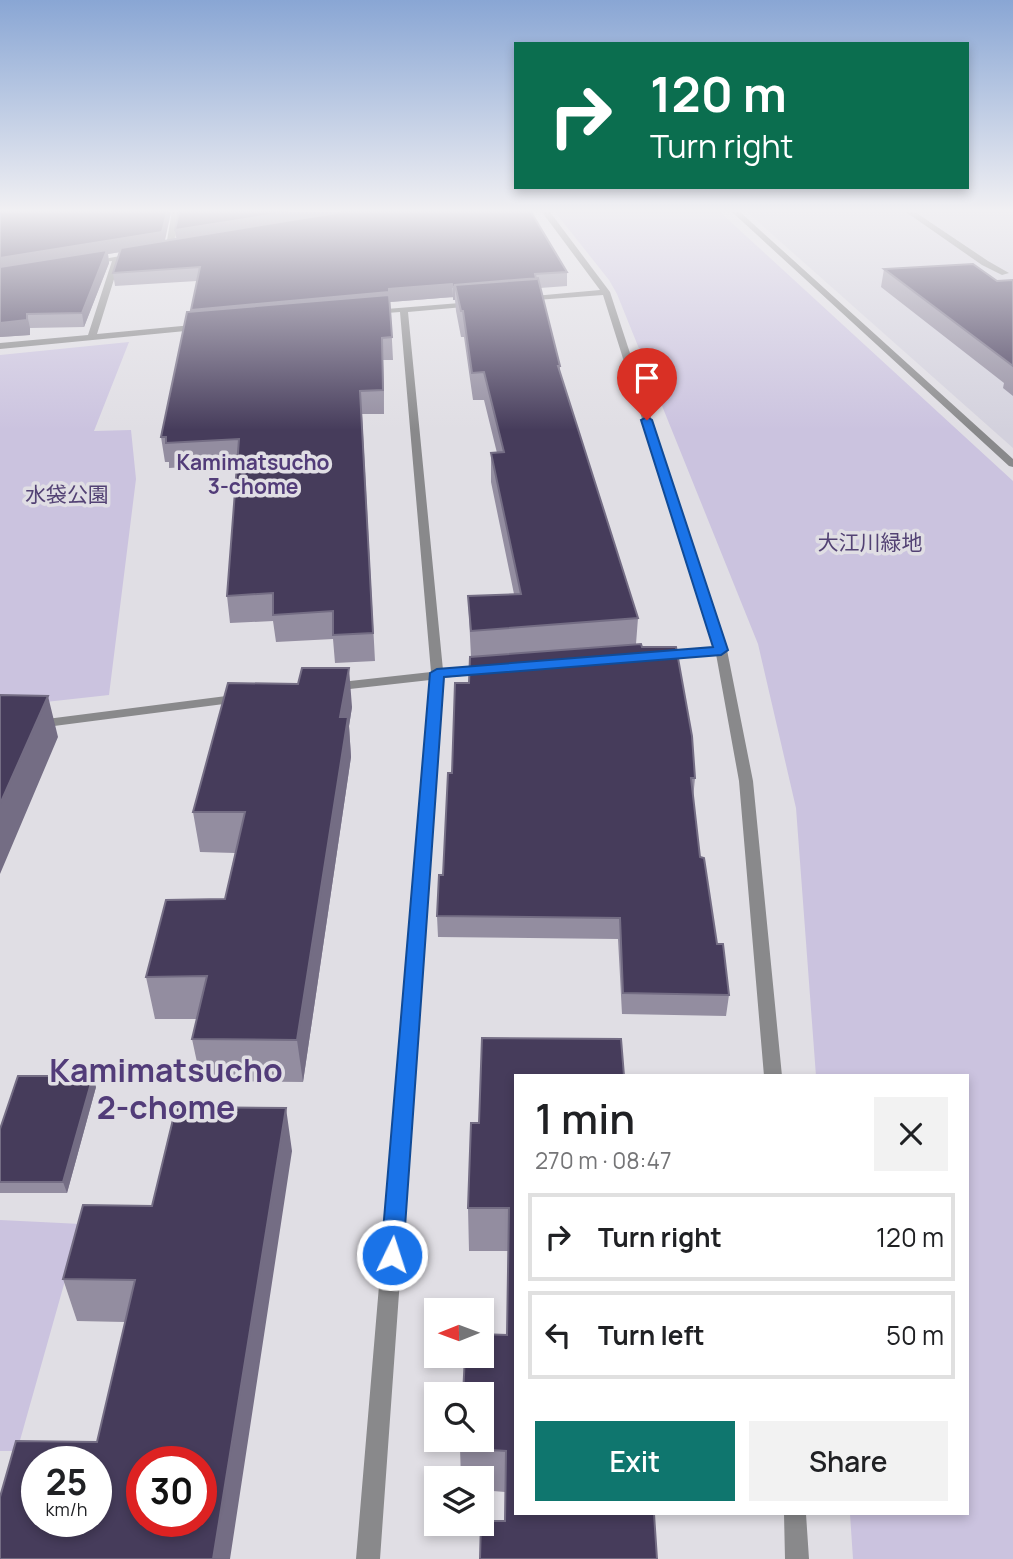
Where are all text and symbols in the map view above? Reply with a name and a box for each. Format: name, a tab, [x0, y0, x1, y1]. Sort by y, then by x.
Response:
text: 120 m	[650, 60, 787, 127]
icon: right	[535, 70, 626, 161]
text: Turn right	[650, 124, 793, 168]
pin	[617, 348, 677, 420]
icon: arrive	[628, 359, 666, 397]
district label: Kamimatsucho 3-chome	[176, 448, 330, 500]
park label: 水袋公園	[25, 480, 109, 508]
park label: 大江川緑地	[818, 528, 923, 556]
district label: Kamimatsucho 2-chome	[49, 1048, 283, 1129]
text: 1 min	[535, 1089, 635, 1147]
button: close	[874, 1097, 948, 1171]
text: 270 m · 08:47	[535, 1144, 672, 1176]
position arrow	[355, 1218, 429, 1292]
icon: right	[539, 1218, 577, 1256]
text: Turn right	[598, 1219, 722, 1255]
text: 120 m	[876, 1219, 944, 1255]
north arrow	[424, 1298, 494, 1368]
map controls	[424, 1298, 494, 1536]
icon: left	[539, 1316, 577, 1354]
text: Turn left	[598, 1317, 705, 1353]
text: 50 m	[886, 1317, 944, 1353]
button: search	[424, 1382, 494, 1452]
button: Exit	[535, 1421, 735, 1501]
button: Share	[749, 1421, 948, 1501]
speed limit sign: 30	[126, 1446, 217, 1537]
text: 25	[46, 1458, 87, 1506]
button: layers	[424, 1466, 494, 1536]
text: km/h	[46, 1497, 87, 1521]

